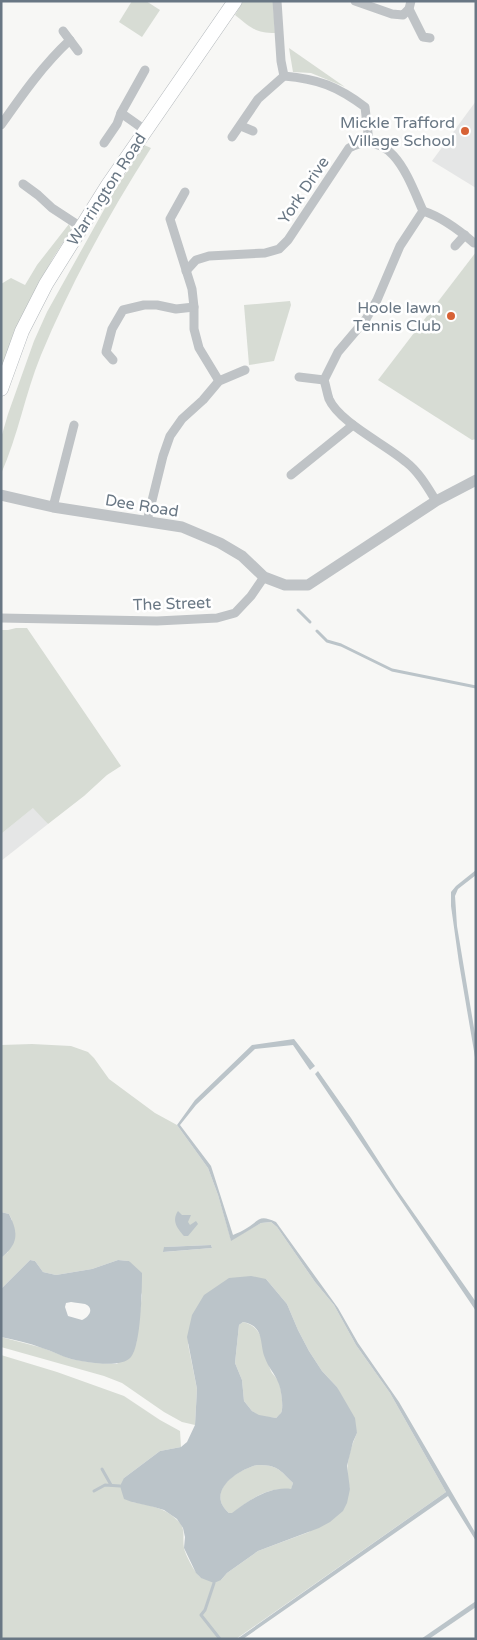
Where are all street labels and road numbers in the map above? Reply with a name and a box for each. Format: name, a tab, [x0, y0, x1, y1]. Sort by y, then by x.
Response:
street label: Warrington Road	[63, 129, 151, 250]
street label: York Drive	[274, 153, 334, 228]
street label: Dee Road	[104, 490, 180, 522]
street label: The Street	[133, 593, 212, 615]

